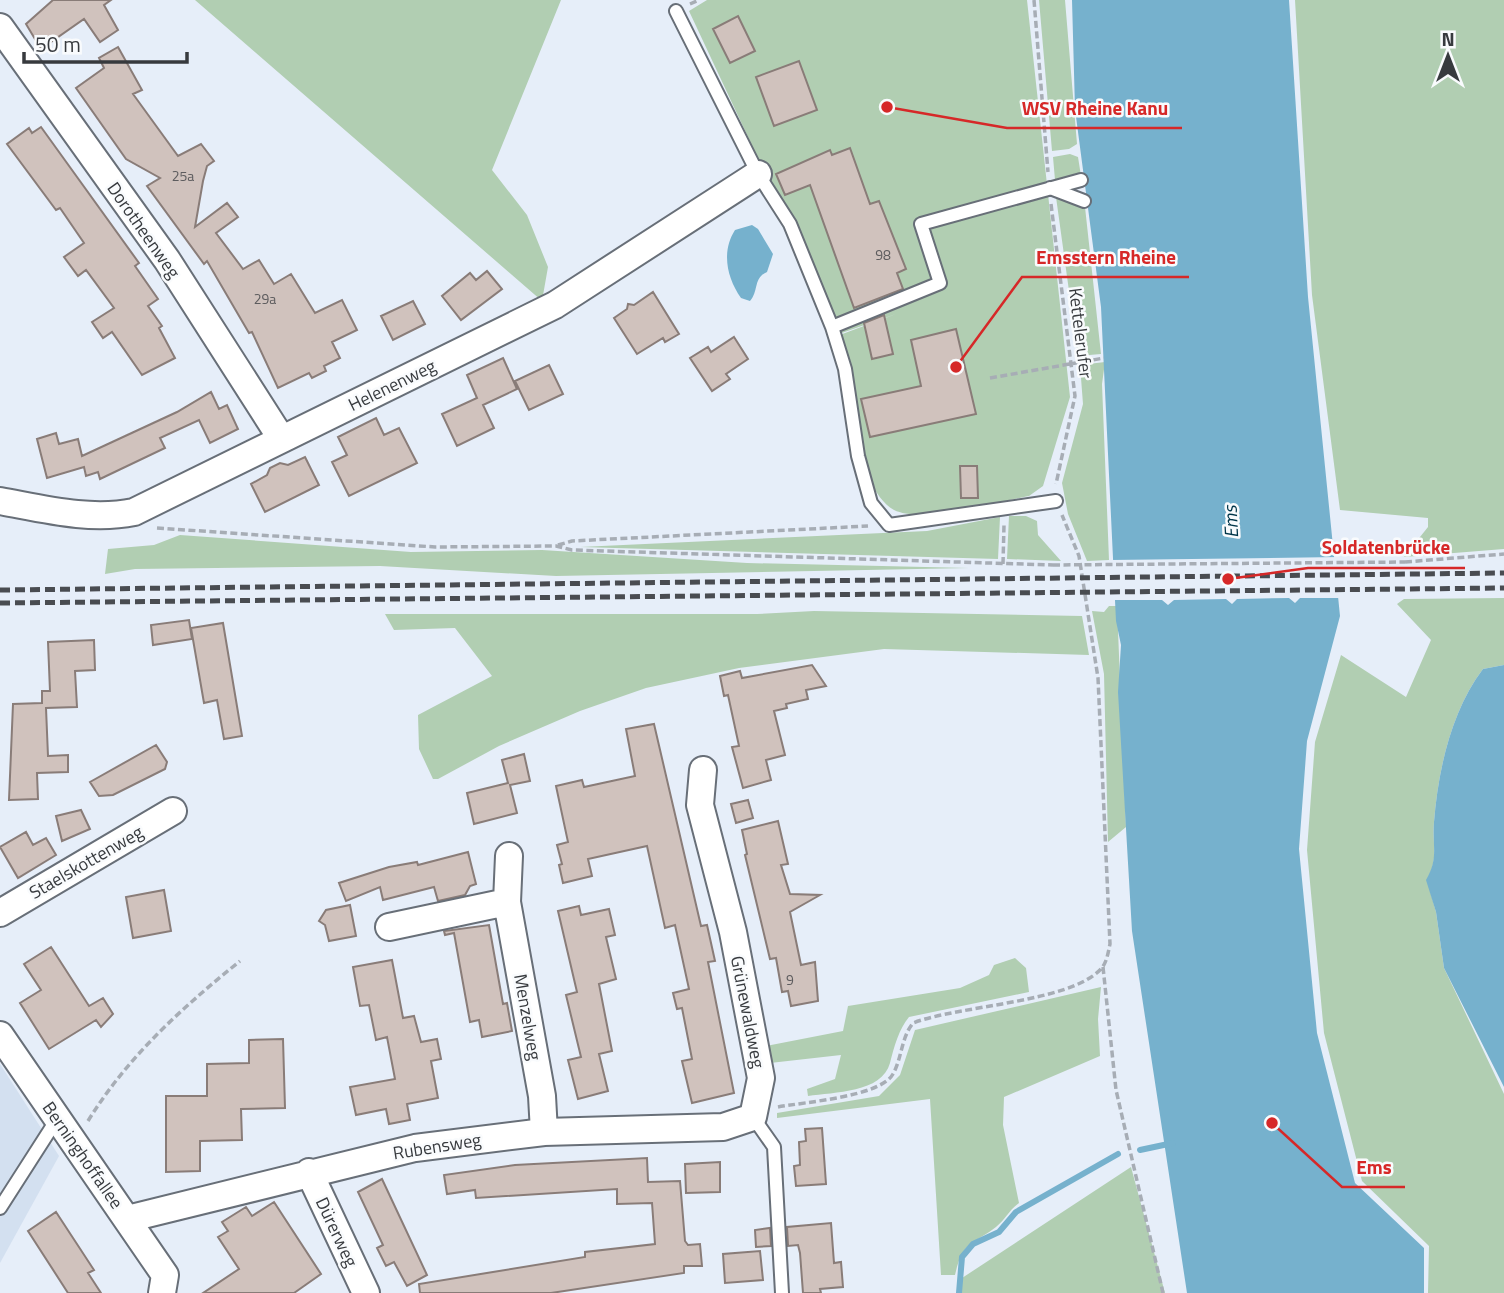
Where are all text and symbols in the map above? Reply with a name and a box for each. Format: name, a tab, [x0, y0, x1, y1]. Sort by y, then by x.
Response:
scale bar	[24, 21, 187, 65]
north arrow	[1413, 21, 1483, 91]
text: N	[1441, 24, 1455, 53]
text: 50 m	[35, 28, 81, 60]
callout: WSV Rheine Kanu	[1007, 88, 1182, 128]
text: WSV Rheine Kanu	[1022, 93, 1168, 122]
house number: 25a	[172, 165, 194, 186]
street label: Dorotheenweg	[101, 176, 187, 284]
callout: Emsstern Rheine	[1022, 237, 1189, 277]
text: Emsstern Rheine	[1036, 242, 1176, 271]
house number: 98	[875, 244, 891, 265]
street label: Kettelerufer	[1062, 286, 1100, 380]
house number: 29a	[254, 288, 276, 309]
street label: Helenenweg	[344, 352, 440, 418]
water label: Ems	[1215, 503, 1245, 539]
callout: Soldatenbrücke	[1308, 528, 1465, 568]
text: Soldatenbrücke	[1322, 532, 1451, 561]
street label: Staelskottenweg	[24, 818, 148, 906]
street label: Grünewaldweg	[724, 954, 772, 1070]
house number: 9	[786, 969, 794, 990]
street label: Menzelweg	[507, 972, 549, 1062]
street label: Berninghoffallee	[36, 1096, 130, 1214]
street label: Rubensweg	[391, 1126, 483, 1166]
callout: Ems	[1342, 1147, 1405, 1187]
text: Ems	[1356, 1152, 1392, 1181]
street label: Dürerweg	[309, 1193, 365, 1271]

